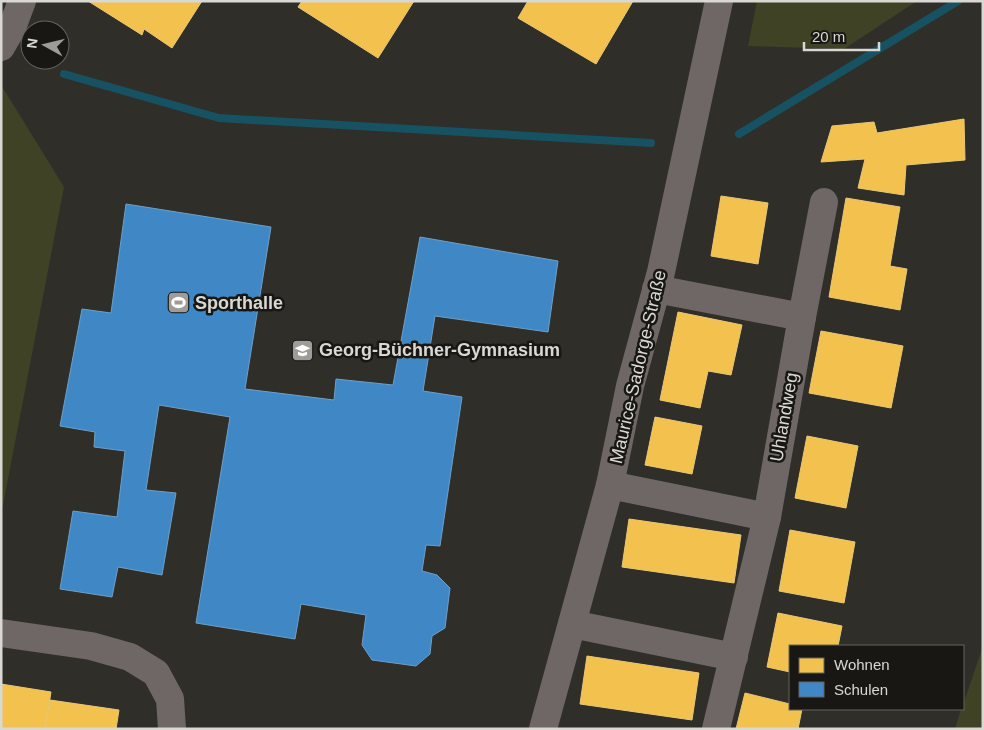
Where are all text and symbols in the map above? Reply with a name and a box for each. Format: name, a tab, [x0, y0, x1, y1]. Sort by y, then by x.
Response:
north arrow	[20, 20, 70, 70]
scale bar	[804, 20, 879, 52]
text: 20 m	[812, 28, 845, 45]
text: N	[23, 37, 41, 49]
street label: Maurice-Sadorge-Straße	[606, 268, 670, 466]
sports icon: Sporthalle	[167, 291, 191, 315]
place label: Sporthalle	[195, 293, 283, 313]
school or university icon: Georg-Büchner-Gymnasium	[291, 338, 315, 362]
place label: Georg-Büchner-Gymnasium	[319, 340, 560, 360]
street label: Uhlandweg	[766, 371, 802, 463]
legend	[789, 645, 964, 710]
text: Wohnen	[834, 656, 890, 673]
text: Schulen	[834, 681, 888, 698]

